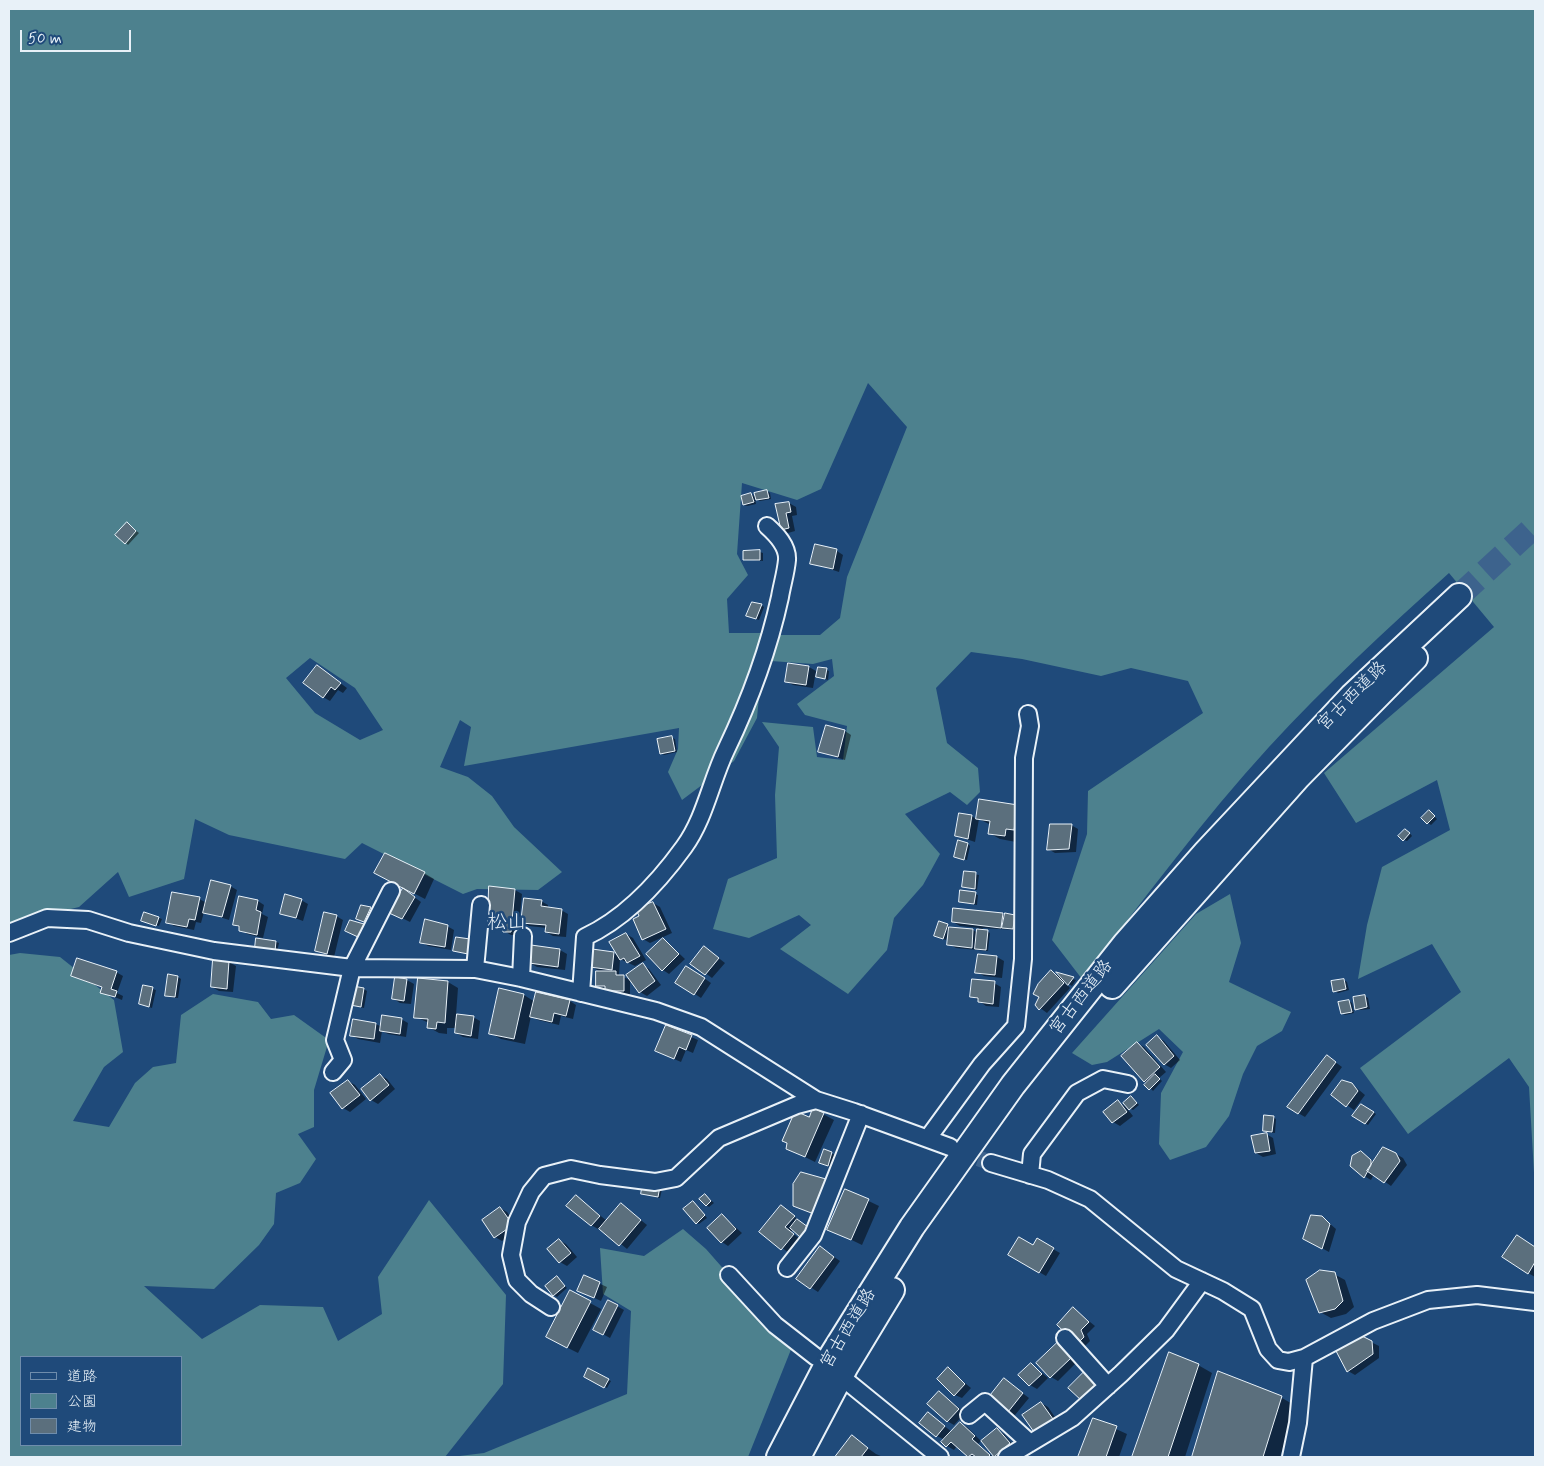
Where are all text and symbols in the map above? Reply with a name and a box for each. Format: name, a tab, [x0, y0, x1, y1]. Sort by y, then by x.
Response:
scale bar	[22, 20, 134, 52]
text: 50 m	[28, 29, 62, 49]
street label: 宮古西道路	[1314, 658, 1392, 736]
district label: 松山	[487, 912, 527, 936]
street label: 宮古西道路	[1046, 956, 1118, 1040]
street label: 宮古西道路	[817, 1285, 881, 1373]
legend	[20, 1356, 182, 1446]
text: 道路	[67, 1367, 97, 1387]
text: 公園	[67, 1392, 97, 1412]
text: 建物	[67, 1417, 97, 1437]

